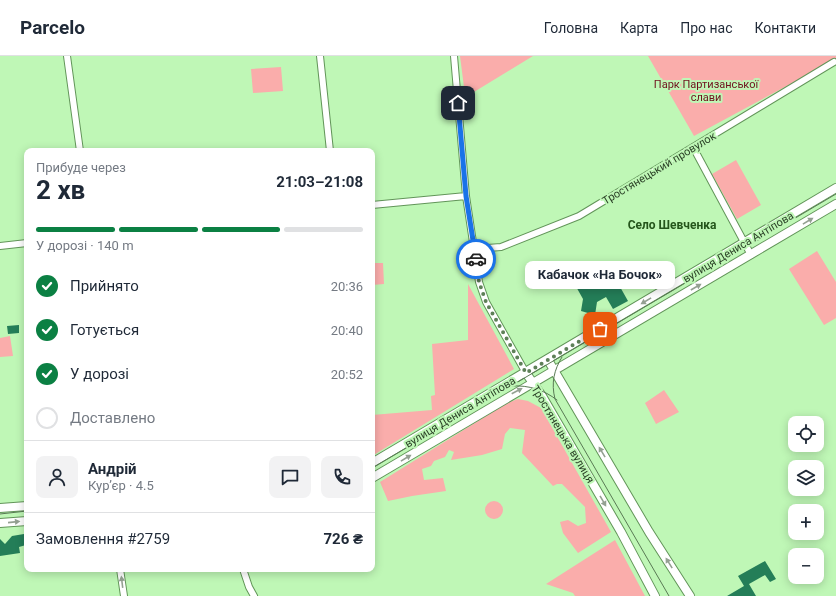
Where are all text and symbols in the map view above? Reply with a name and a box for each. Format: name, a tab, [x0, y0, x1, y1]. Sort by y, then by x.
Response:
text: Parcelo	[20, 16, 85, 39]
text: Головна	[544, 20, 598, 36]
text: Карта	[620, 20, 658, 36]
text: Про нас	[680, 20, 733, 36]
text: Контакти	[755, 20, 816, 36]
park label: Парк Партизанської слави	[654, 78, 759, 104]
pin	[441, 86, 475, 120]
icon: home	[447, 92, 469, 114]
street label: Тростянецький провулок	[600, 129, 718, 208]
text: Прибуде через	[36, 160, 126, 175]
text: 21:03–21:08	[276, 173, 363, 191]
text: 2 хв	[36, 175, 85, 205]
street label: вулиця Дениса Антіпова	[681, 209, 796, 286]
one-way arrow	[802, 217, 814, 224]
district label: Село Шевченка	[628, 218, 717, 232]
text: У дорозі · 140 m	[36, 238, 134, 253]
courier	[456, 239, 496, 279]
icon: car	[465, 248, 487, 270]
callout: Кабачок «На Бочок»	[525, 261, 675, 289]
text: Кабачок «На Бочок»	[538, 267, 662, 282]
icon: check	[36, 275, 58, 297]
text: Прийнято	[70, 277, 139, 295]
text: 20:36	[331, 279, 363, 294]
one-way arrow	[690, 283, 702, 290]
one-way arrow	[640, 298, 652, 305]
pin	[583, 312, 617, 346]
icon: bag	[589, 318, 611, 340]
icon: check	[36, 319, 58, 341]
text: Готується	[70, 321, 139, 339]
text: 20:40	[331, 323, 363, 338]
icon: check	[36, 363, 58, 385]
text: У дорозі	[70, 365, 129, 383]
text: 20:52	[331, 367, 363, 382]
street label: вулиця Дениса Антіпова	[403, 374, 518, 451]
street label: Тростянецька вулиця	[528, 383, 597, 485]
one-way arrow	[511, 388, 523, 395]
text: Доставлено	[70, 409, 155, 427]
map controls	[788, 416, 824, 584]
button: locate	[788, 416, 824, 452]
one-way arrow	[599, 446, 606, 458]
one-way arrow	[400, 454, 412, 461]
button: person	[36, 456, 78, 498]
button: chat	[269, 456, 311, 498]
button: phone	[321, 456, 363, 498]
text: Андрій	[88, 460, 137, 478]
button: layers	[788, 460, 824, 496]
text: Кур’єр · 4.5	[88, 478, 154, 493]
one-way arrow	[599, 495, 606, 507]
button: +	[788, 504, 824, 540]
one-way arrow	[7, 519, 20, 525]
text: Замовлення #2759	[36, 530, 170, 548]
text: 726 ₴	[323, 530, 363, 548]
button: −	[788, 548, 824, 584]
one-way arrow	[665, 558, 673, 568]
one-way arrow	[119, 576, 125, 589]

